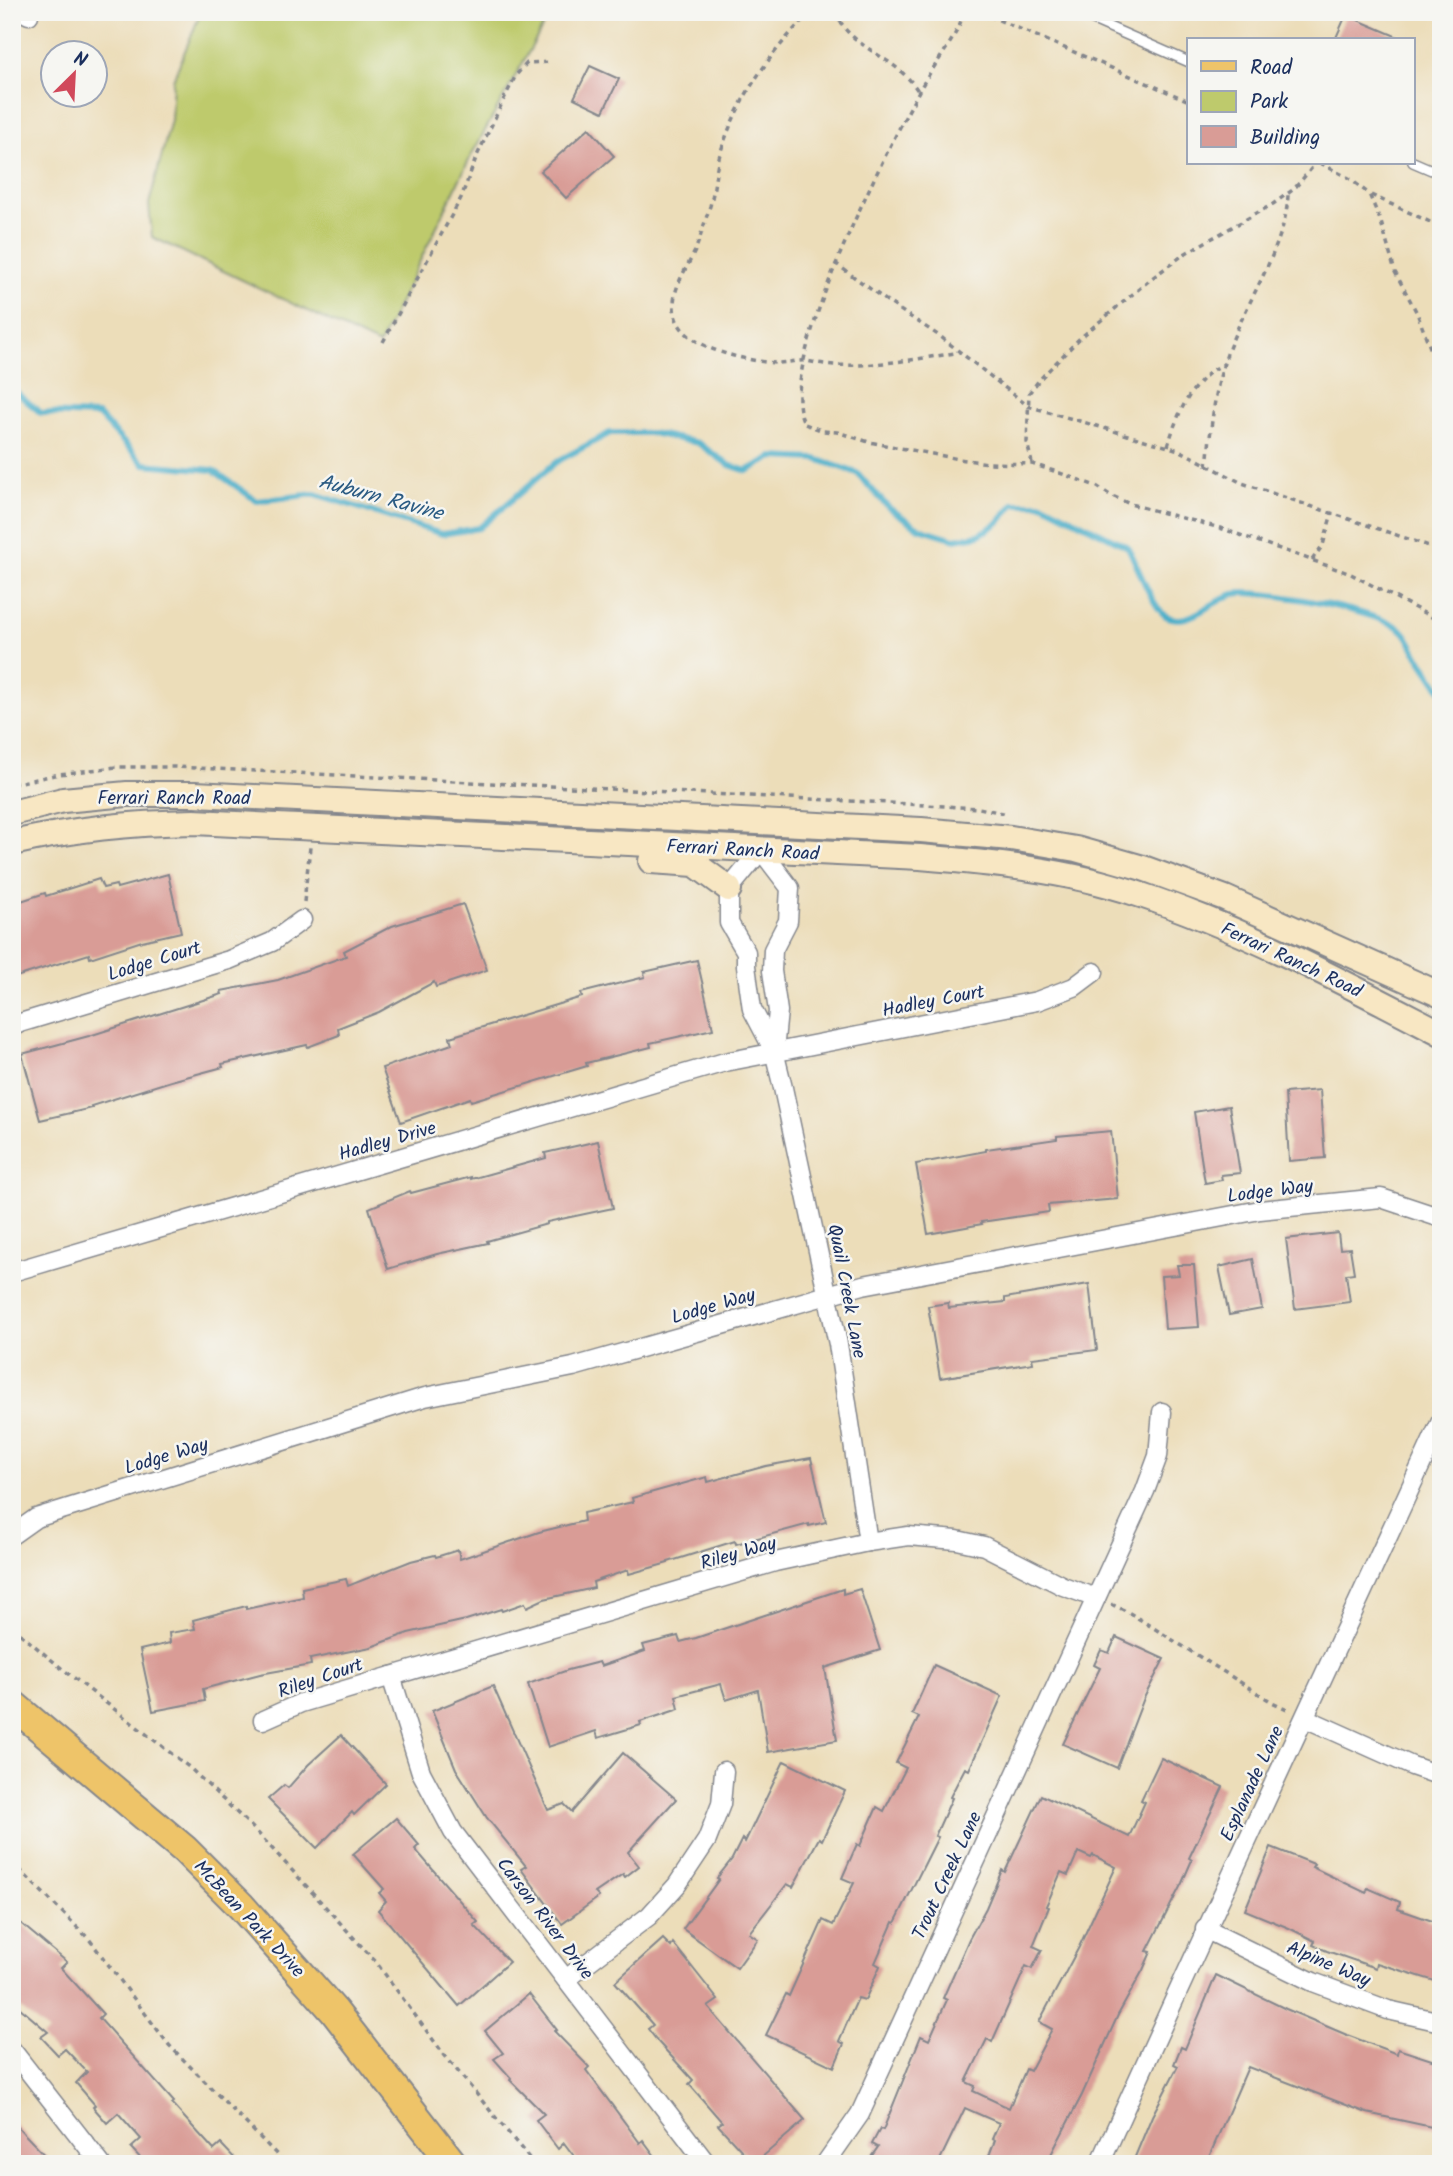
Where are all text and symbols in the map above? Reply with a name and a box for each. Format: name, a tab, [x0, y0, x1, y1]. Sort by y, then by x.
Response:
north arrow	[38, 38, 108, 108]
legend	[1187, 38, 1414, 164]
text: N	[69, 44, 92, 76]
text: Road	[1250, 52, 1293, 85]
text: Park	[1250, 86, 1288, 119]
text: Building	[1250, 122, 1320, 155]
water label: Auburn Ravine	[315, 466, 449, 532]
street label: Ferrari Ranch Road	[98, 784, 251, 814]
street label: Ferrari Ranch Road	[666, 832, 821, 870]
street label: Ferrari Ranch Road	[1216, 915, 1367, 1007]
street label: Lodge Court	[104, 933, 206, 990]
street label: Hadley Court	[880, 977, 988, 1027]
street label: Hadley Drive	[335, 1114, 440, 1170]
street label: Lodge Way	[1226, 1172, 1316, 1212]
street label: Quail Creek Lane	[818, 1222, 874, 1362]
street label: Lodge Way	[668, 1280, 760, 1333]
street label: Lodge Way	[121, 1430, 213, 1484]
street label: Riley Way	[697, 1528, 781, 1579]
street label: Riley Court	[274, 1650, 368, 1707]
street label: Esplanade Lane	[1213, 1721, 1293, 1847]
street label: Trout Creek Lane	[905, 1806, 991, 1945]
street label: Carson River Drive	[488, 1852, 601, 1987]
street label: McBean Park Drive	[186, 1853, 312, 1986]
street label: Alpine Way	[1281, 1934, 1376, 1996]

